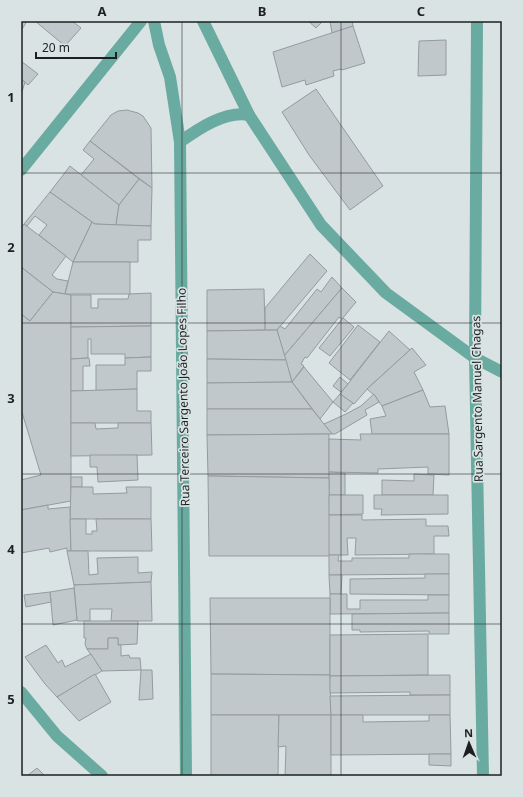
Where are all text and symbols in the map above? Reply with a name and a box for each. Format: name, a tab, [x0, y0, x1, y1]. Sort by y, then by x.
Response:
text: A	[98, 2, 107, 20]
text: B	[258, 2, 266, 20]
text: C	[417, 2, 425, 20]
scale bar	[36, 34, 116, 60]
text: 20 m	[42, 39, 70, 56]
text: 1	[7, 88, 15, 106]
text: 2	[7, 238, 15, 256]
street label: Rua Terceiro Sargento João Lopes Filho	[173, 288, 193, 506]
street label: Rua Sargento Manuel Chagas	[467, 316, 487, 482]
text: 3	[7, 389, 15, 407]
text: 4	[7, 540, 15, 558]
text: 5	[7, 690, 15, 708]
north arrow	[449, 723, 489, 763]
text: N	[464, 725, 473, 740]

